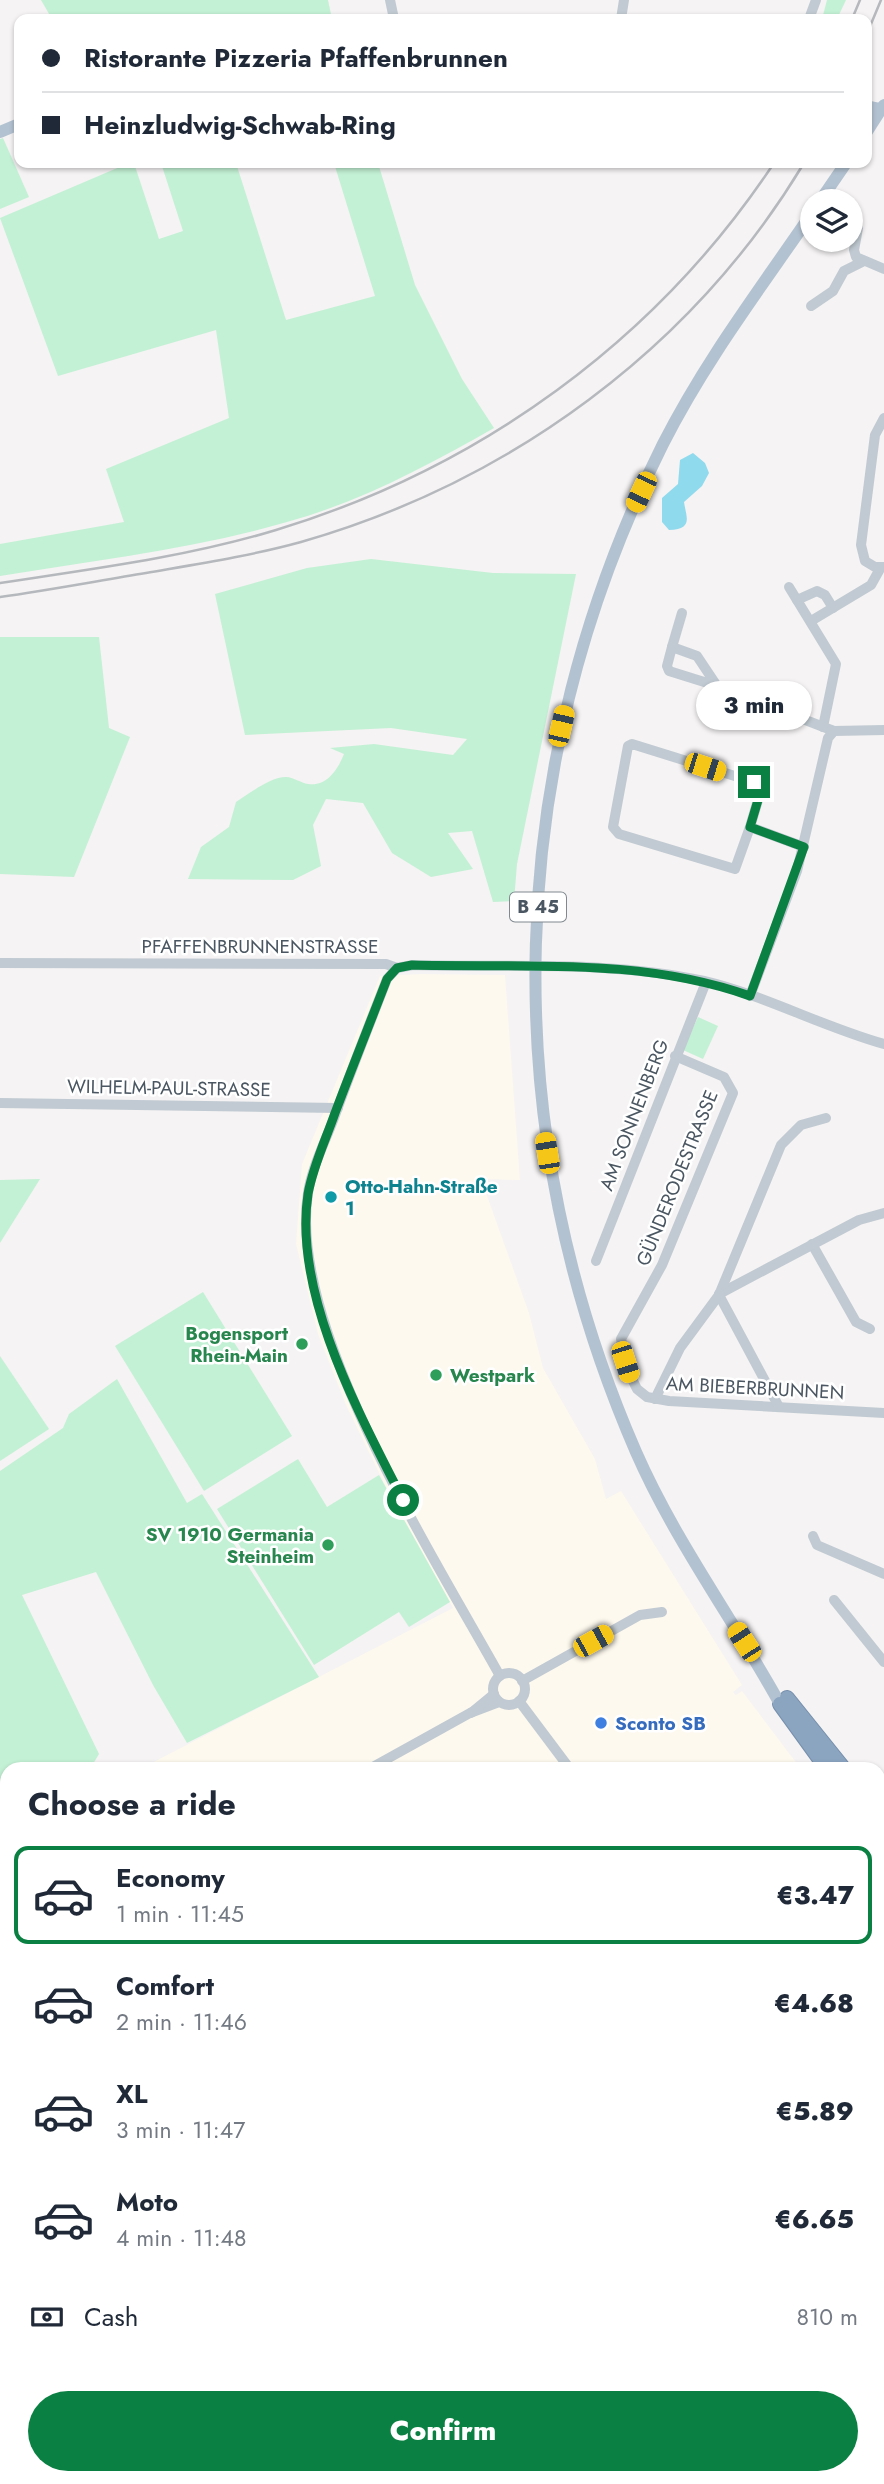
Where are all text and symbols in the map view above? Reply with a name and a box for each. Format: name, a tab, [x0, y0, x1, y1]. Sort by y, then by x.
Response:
text: Ristorante Pizzeria Pfaffenbrunnen	[84, 39, 508, 77]
text: Heinzludwig-Schwab-Ring	[84, 106, 396, 144]
map controls	[800, 189, 863, 252]
button: layers	[800, 189, 863, 252]
car	[623, 469, 660, 515]
callout: 3 min	[696, 680, 812, 730]
text: 3 min	[724, 688, 784, 722]
car	[547, 703, 576, 749]
car	[682, 751, 729, 783]
route end	[738, 766, 770, 798]
road number: B 45	[510, 893, 566, 922]
street label: PFAFFENBRUNNENSTRASSE	[142, 933, 378, 960]
street label: AM SONNENBERG	[593, 1035, 675, 1195]
street label: WILHELM-PAUL-STRASSE	[67, 1073, 271, 1103]
street label: GÜNDERODESTRASSE	[629, 1086, 725, 1270]
car	[534, 1131, 561, 1175]
place label: Otto-Hahn-Straße 1	[345, 1173, 498, 1222]
marker: Otto-Hahn-Straße 1	[323, 1189, 339, 1205]
place label: Bogensport Rhein-Main	[185, 1320, 288, 1369]
marker: Bogensport Rhein-Main	[294, 1336, 310, 1352]
car	[609, 1339, 642, 1385]
place label: Westpark	[450, 1362, 535, 1389]
marker: Westpark	[428, 1367, 444, 1383]
street label: AM BIEBERBRUNNEN	[665, 1370, 845, 1406]
route start	[387, 1484, 419, 1516]
place label: SV 1910 Germania Steinheim	[146, 1521, 314, 1570]
marker: SV 1910 Germania Steinheim	[320, 1537, 336, 1553]
car	[724, 1619, 765, 1665]
car	[570, 1622, 617, 1660]
place label: Sconto SB	[615, 1710, 706, 1737]
marker: Sconto SB	[593, 1715, 609, 1731]
text: Choose a ride	[28, 1781, 236, 1827]
text: Economy	[116, 1859, 225, 1897]
icon: car	[32, 1864, 95, 1927]
text: €3.47	[776, 1876, 854, 1914]
text: 1 min · 11:45	[116, 1897, 244, 1931]
text: Comfort	[116, 1967, 214, 2005]
icon: car	[32, 1972, 95, 2035]
text: €4.68	[774, 1984, 854, 2022]
text: 2 min · 11:46	[116, 2005, 247, 2039]
text: XL	[116, 2075, 148, 2113]
icon: car	[32, 2080, 95, 2143]
text: €5.89	[775, 2092, 854, 2130]
text: 3 min · 11:47	[116, 2113, 245, 2147]
text: Moto	[116, 2183, 178, 2221]
icon: car	[32, 2188, 95, 2251]
text: €6.65	[774, 2200, 854, 2238]
text: 4 min · 11:48	[116, 2221, 247, 2255]
icon: cash	[28, 2298, 66, 2336]
text: Cash	[84, 2298, 138, 2336]
text: 810 m	[796, 2300, 858, 2334]
button: Confirm	[28, 2391, 858, 2471]

